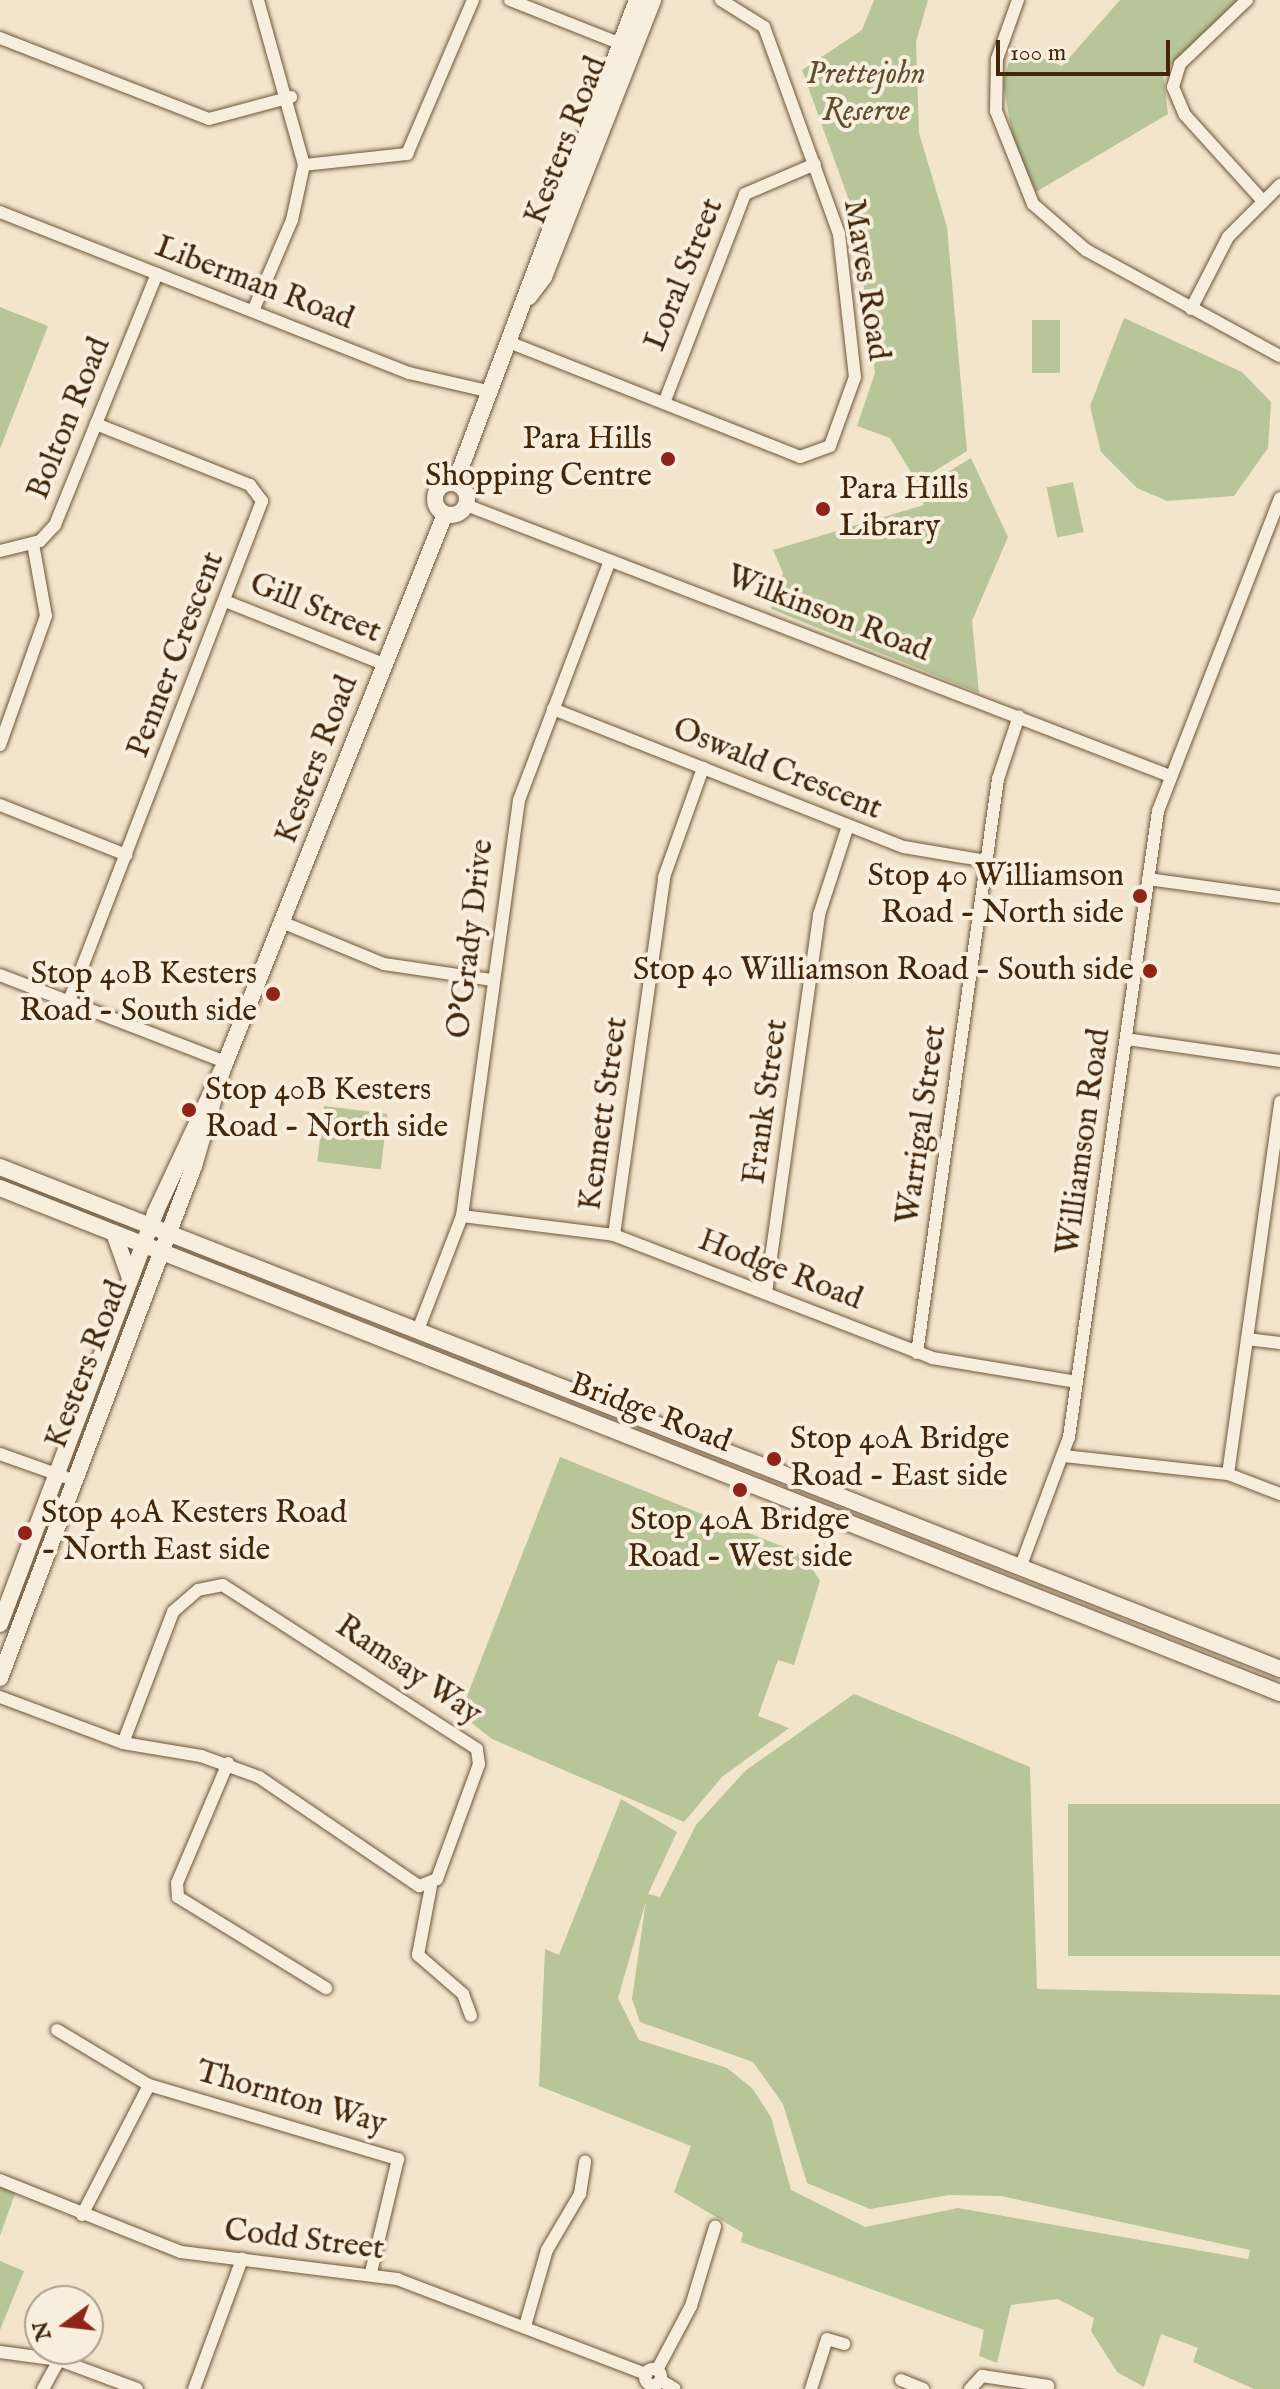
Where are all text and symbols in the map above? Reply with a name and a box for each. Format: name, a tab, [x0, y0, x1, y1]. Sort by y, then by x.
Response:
scale bar	[1000, 24, 1174, 74]
text: 100 m	[1010, 38, 1066, 69]
street label: Kesters Road	[517, 51, 617, 231]
park label: Prettejohn Reserve	[806, 57, 926, 132]
street label: Loral Street	[637, 193, 733, 357]
street label: Maves Road	[833, 197, 897, 363]
street label: Liberman Road	[149, 229, 359, 339]
street label: Bolton Road	[20, 332, 120, 506]
place label: Para Hills Shopping Centre	[425, 422, 652, 497]
marker: Para Hills Shopping Centre	[659, 450, 677, 468]
place label: Para Hills Library	[839, 472, 969, 547]
marker: Para Hills Library	[814, 500, 832, 518]
street label: Penner Crescent	[120, 547, 234, 763]
street label: Wilkinson Road	[721, 558, 935, 672]
street label: Gill Street	[244, 565, 386, 653]
street label: Kesters Road	[268, 670, 368, 850]
street label: Oswald Crescent	[667, 711, 887, 829]
street label: O'Grady Drive	[441, 837, 503, 1041]
place label: Stop 40 Williamson Road - North side	[868, 859, 1124, 934]
marker: Stop 40 Williamson Road - North side	[1131, 887, 1149, 905]
place label: Stop 40 Williamson Road - South side	[633, 952, 1134, 990]
place label: Stop 40B Kesters Road - South side	[19, 957, 257, 1032]
marker: Stop 40 Williamson Road - South side	[1141, 962, 1159, 980]
marker: Stop 40B Kesters Road - South side	[264, 985, 282, 1003]
street label: Kennett Street	[572, 1015, 638, 1213]
street label: Frank Street	[736, 1017, 798, 1187]
street label: Warrigal Street	[890, 1023, 956, 1227]
street label: Williamson Road	[1050, 1026, 1120, 1258]
place label: Stop 40B Kesters Road - North side	[205, 1073, 448, 1148]
marker: Stop 40B Kesters Road - North side	[180, 1101, 198, 1119]
street label: Hodge Road	[693, 1222, 867, 1320]
street label: Kesters Road	[38, 1275, 138, 1455]
street label: Bridge Road	[564, 1366, 736, 1462]
place label: Stop 40A Bridge Road - East side	[790, 1422, 1009, 1497]
marker: Stop 40A Bridge Road - East side	[765, 1450, 783, 1468]
marker: Stop 40A Bridge Road - West side	[731, 1481, 749, 1499]
place label: Stop 40A Kesters Road - North East side	[41, 1496, 347, 1571]
place label: Stop 40A Bridge Road - West side	[627, 1503, 853, 1578]
marker: Stop 40A Kesters Road - North East side	[16, 1524, 34, 1542]
street label: Ramsay Way	[328, 1608, 488, 1734]
street label: Thornton Way	[191, 2054, 391, 2144]
street label: Codd Street	[222, 2212, 386, 2270]
north arrow	[24, 2285, 104, 2365]
text: N	[27, 2318, 59, 2344]

